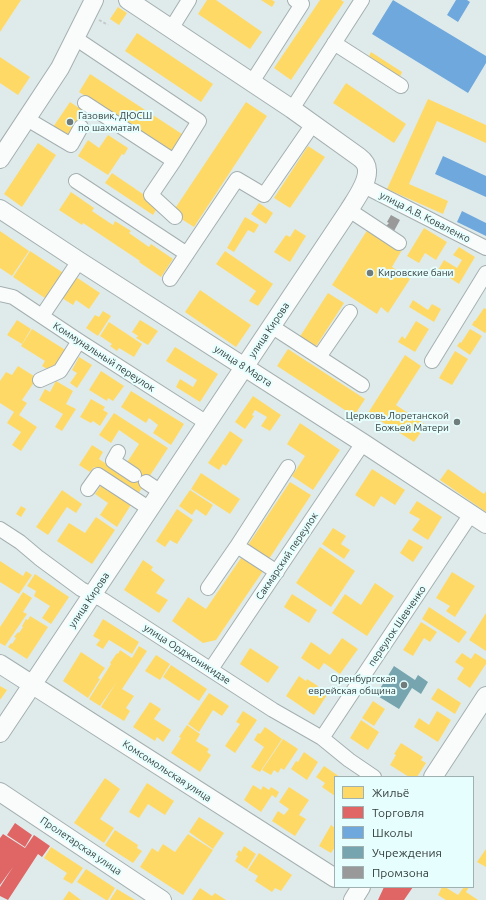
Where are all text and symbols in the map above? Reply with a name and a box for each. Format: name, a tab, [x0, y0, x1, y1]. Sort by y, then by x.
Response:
place label: Газовик, ДЮСШ по шахматам	[78, 110, 152, 134]
marker: Газовик, ДЮСШ по шахматам	[65, 117, 75, 127]
street label: улица А.В. Коваленко	[378, 189, 472, 245]
place label: Кировские бани	[378, 267, 454, 279]
marker: Кировские бани	[365, 268, 375, 278]
street label: улица Кирова	[246, 300, 292, 360]
street label: Коммунальный переулок	[51, 320, 157, 394]
street label: улица 8 Марта	[212, 343, 274, 389]
place label: Церковь Лоретанской Божьей Матери	[346, 410, 449, 434]
marker: Церковь Лоретанской Божьей Матери	[452, 417, 462, 427]
street label: Сакмарский переулок	[253, 510, 321, 602]
street label: улица Кирова	[66, 570, 112, 630]
street label: переулок Шевченко	[366, 583, 428, 669]
street label: улица Орджоникидзе	[141, 621, 233, 687]
place label: Оренбургская еврейская община	[308, 673, 396, 696]
marker: Оренбургская еврейская община	[399, 680, 409, 690]
street label: Комсомольская улица	[120, 738, 214, 804]
legend	[334, 776, 474, 888]
text: Жильё	[372, 786, 409, 799]
text: Торговля	[372, 806, 424, 819]
street label: Пролетарская улица	[38, 814, 124, 878]
text: Школы	[372, 826, 413, 839]
text: Учреждения	[372, 846, 442, 859]
text: Промзона	[372, 866, 429, 879]

